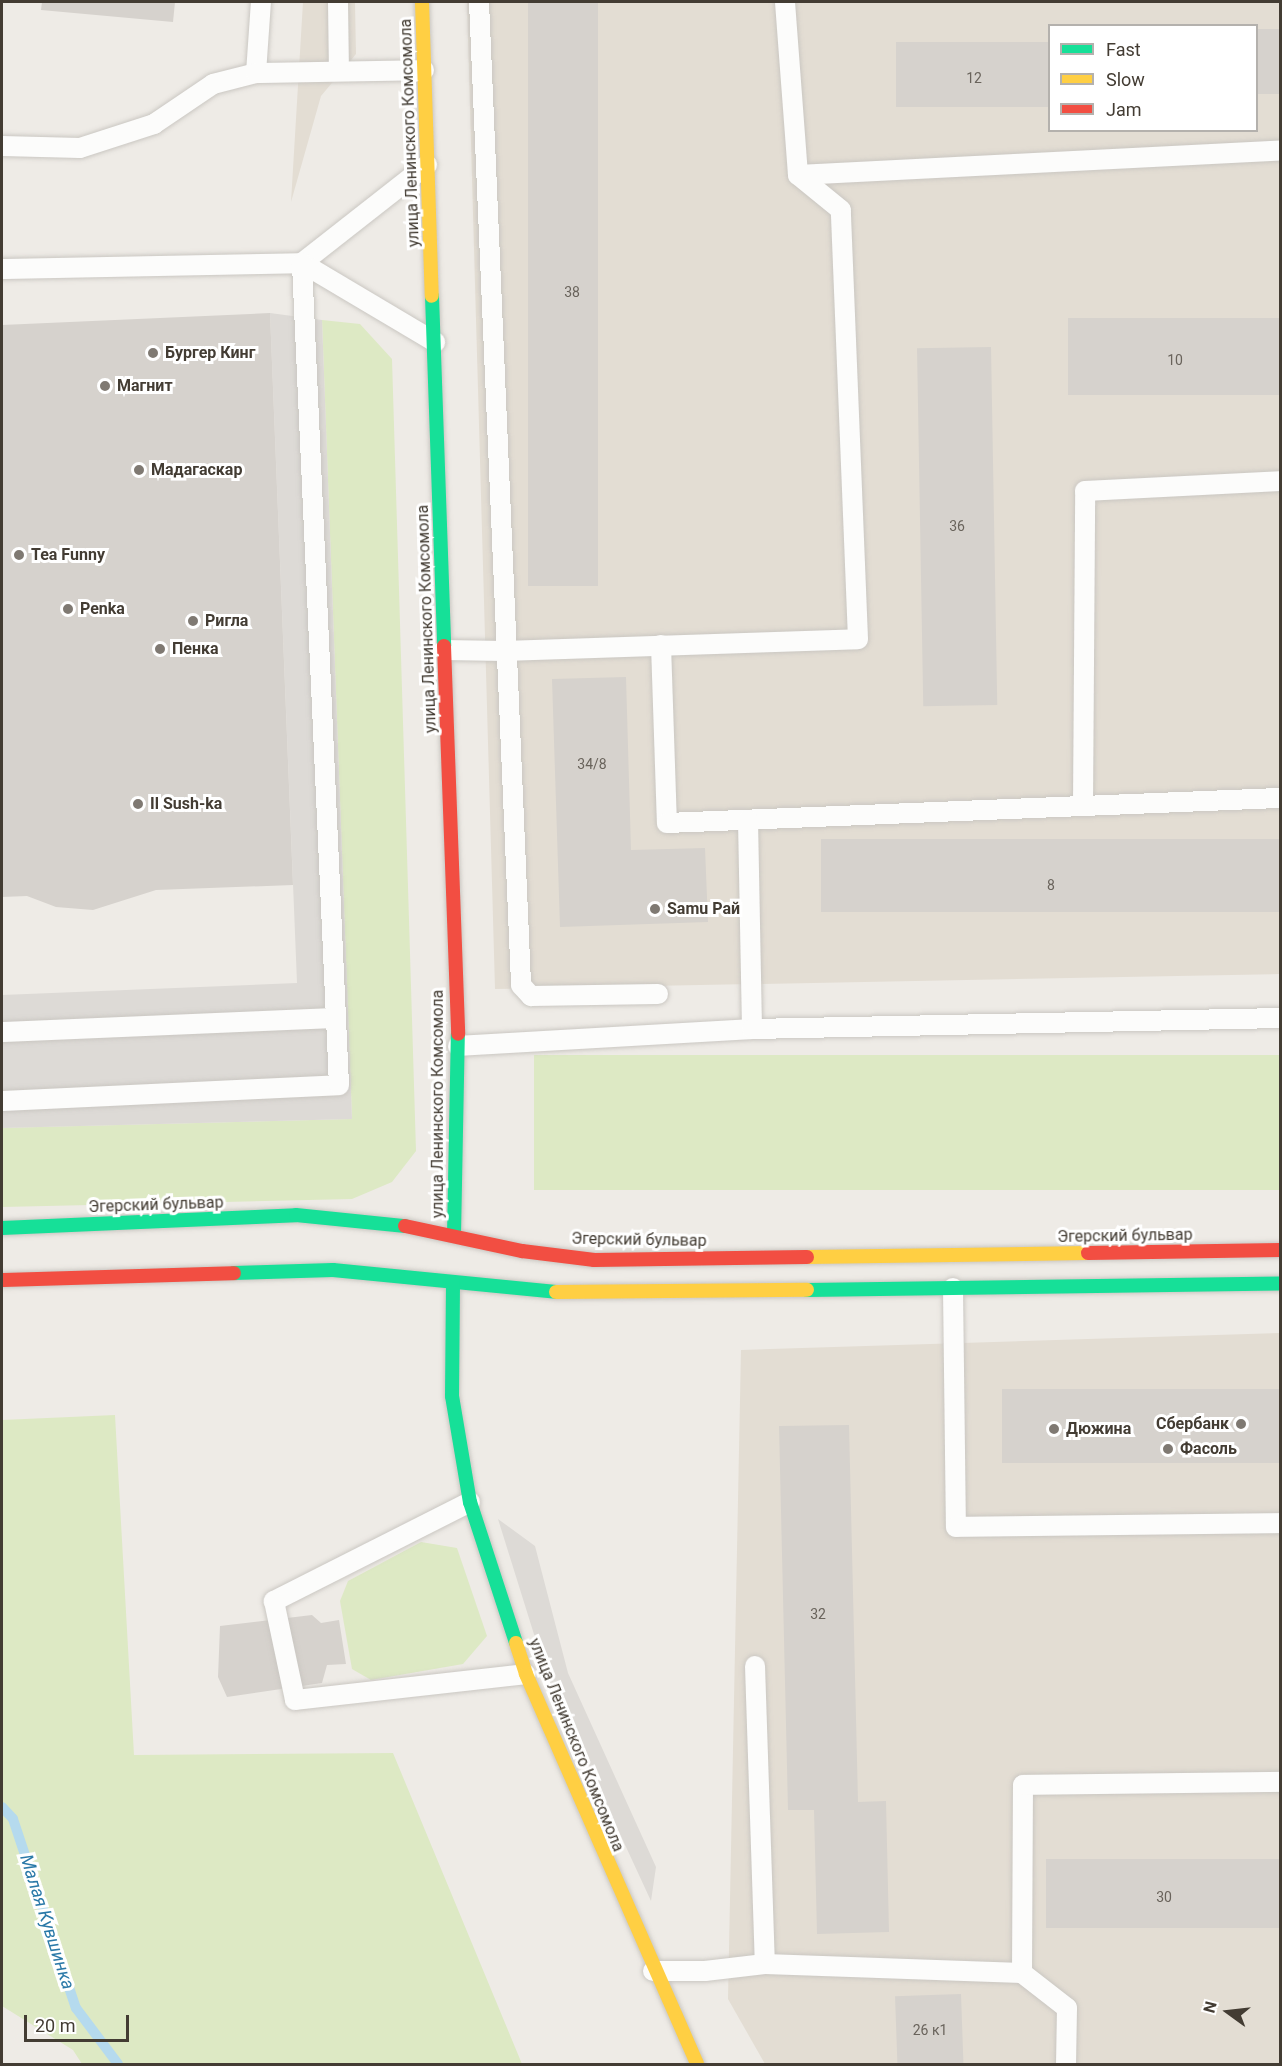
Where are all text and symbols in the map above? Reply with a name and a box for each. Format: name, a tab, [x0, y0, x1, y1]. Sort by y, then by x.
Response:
street label: улица Ленинского Комсомола	[396, 19, 424, 247]
legend	[1048, 24, 1258, 132]
text: Fast	[1106, 39, 1141, 60]
text: Slow	[1106, 69, 1145, 90]
house number: 12	[966, 70, 982, 86]
text: Jam	[1106, 99, 1142, 120]
house number: 38	[564, 284, 580, 300]
place label: Бургер Кинг	[165, 343, 255, 363]
marker: Бургер Кинг	[146, 346, 160, 360]
house number: 10	[1167, 352, 1183, 368]
place label: Магнит	[117, 376, 173, 396]
marker: Магнит	[98, 379, 112, 393]
place label: Мадагаскар	[151, 460, 242, 480]
marker: Мадагаскар	[132, 463, 146, 477]
street label: улица Ленинского Комсомола	[413, 505, 441, 733]
house number: 36	[949, 518, 965, 534]
place label: Tea Funny	[31, 545, 105, 565]
marker: Tea Funny	[12, 548, 26, 562]
place label: Penka	[80, 599, 125, 619]
marker: Penka	[61, 602, 75, 616]
place label: Ригла	[205, 611, 248, 631]
marker: Ригла	[186, 614, 200, 628]
place label: Пенка	[172, 639, 219, 659]
marker: Пенка	[153, 642, 167, 656]
house number: 34/8	[577, 756, 607, 772]
place label: Il Sush-ka	[150, 794, 222, 814]
marker: Il Sush-ka	[131, 797, 145, 811]
house number: 8	[1047, 877, 1055, 893]
place label: Samu Рай	[667, 899, 740, 919]
marker: Samu Рай	[648, 902, 662, 916]
street label: улица Ленинского Комсомола	[428, 990, 448, 1218]
street label: Эгерский бульвар	[88, 1193, 224, 1217]
street label: Эгерский бульвар	[1057, 1225, 1193, 1247]
street label: Эгерский бульвар	[571, 1229, 707, 1251]
place label: Сбербанк	[1156, 1414, 1229, 1434]
marker: Сбербанк	[1234, 1417, 1248, 1431]
place label: Дюжина	[1066, 1419, 1131, 1439]
marker: Дюжина	[1047, 1422, 1061, 1436]
place label: Фасоль	[1180, 1439, 1237, 1459]
marker: Фасоль	[1161, 1442, 1175, 1456]
house number: 32	[810, 1606, 826, 1622]
street label: улица Ленинского Комсомола	[524, 1636, 628, 1854]
water label: Малая Кувшинка	[15, 1852, 79, 1992]
house number: 30	[1156, 1889, 1172, 1905]
north arrow	[1198, 1982, 1258, 2042]
text: N	[1199, 1999, 1221, 2015]
scale bar	[27, 2003, 132, 2041]
text: 20 m	[35, 2015, 75, 2036]
house number: 26 к1	[913, 2022, 947, 2038]

